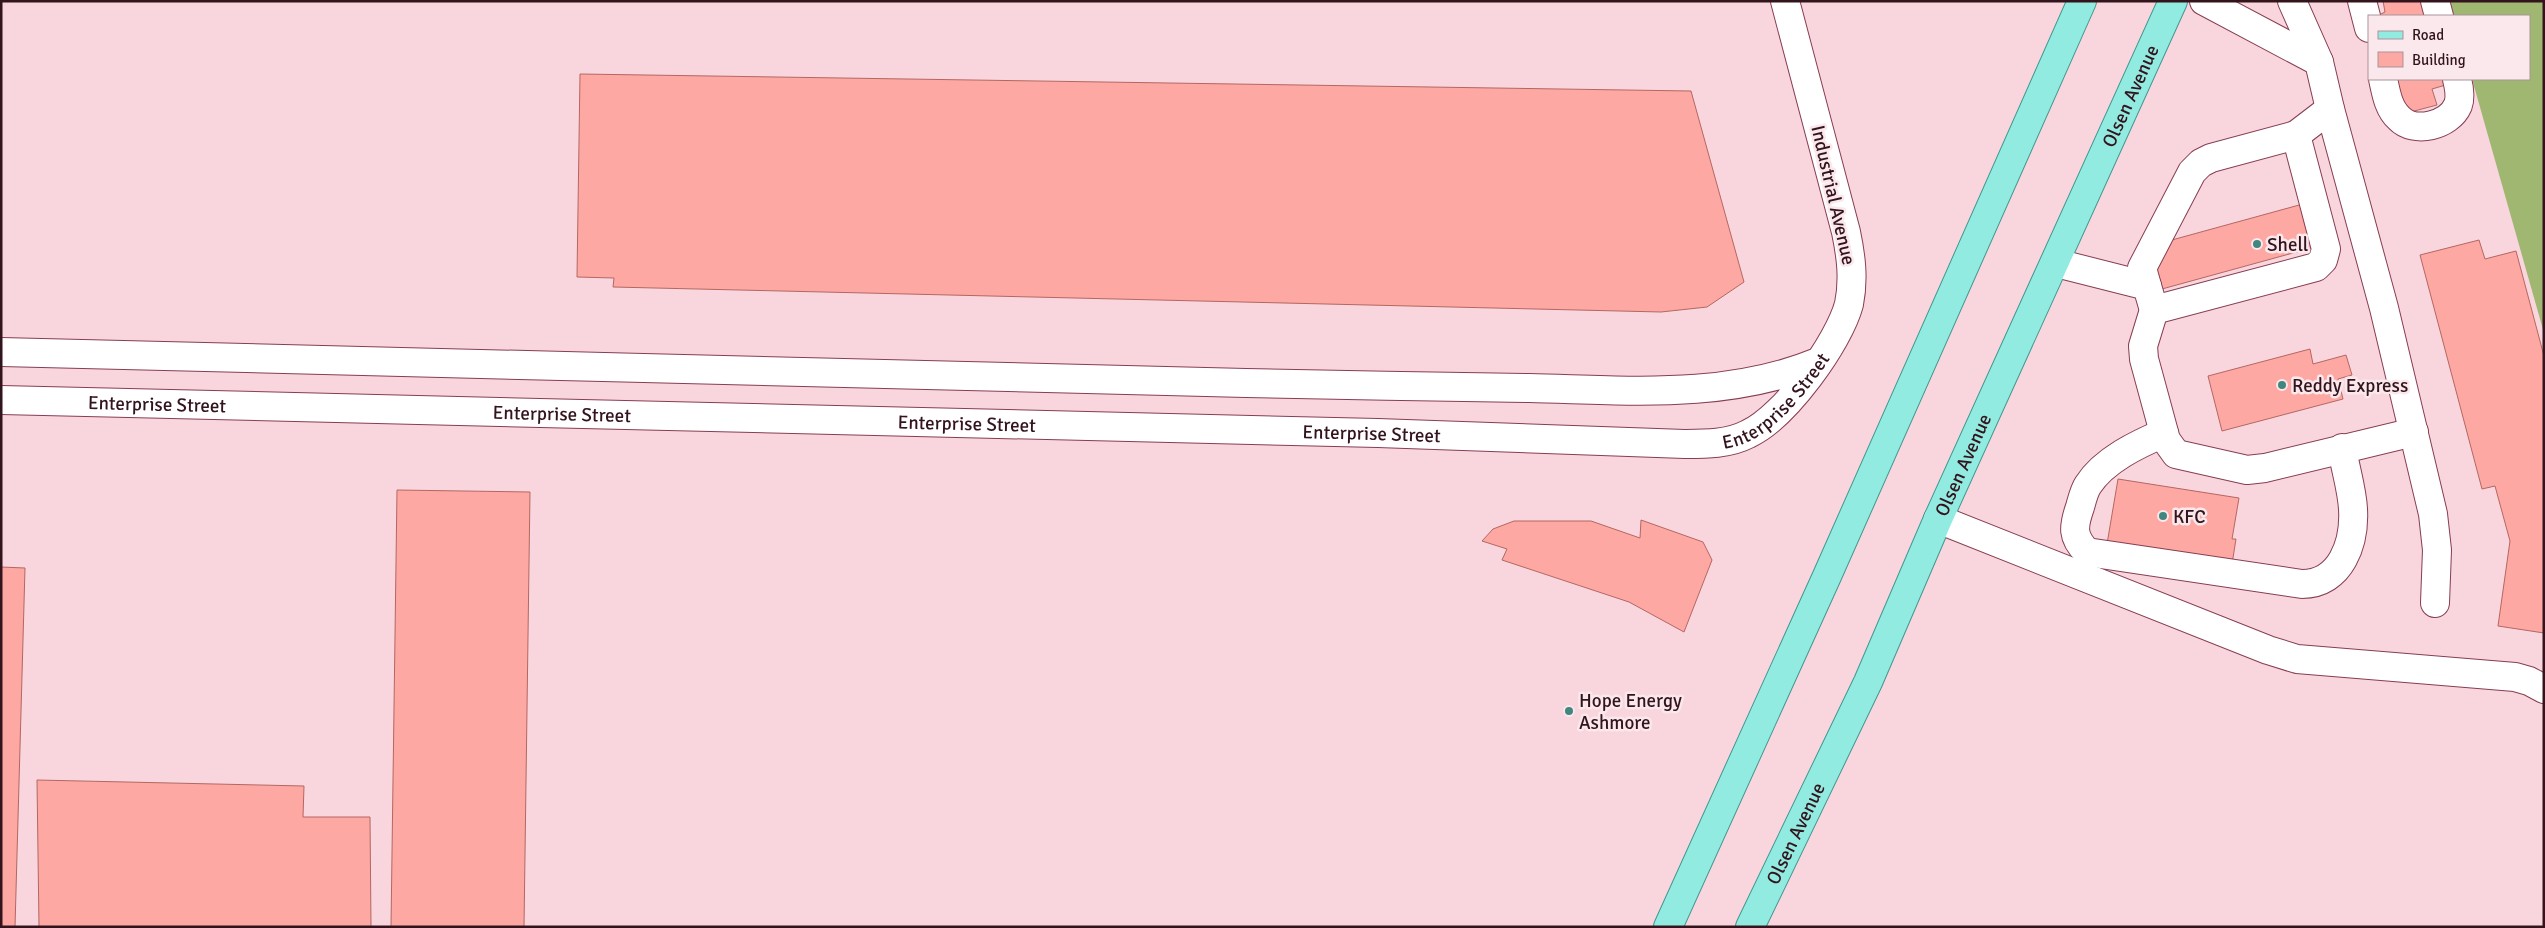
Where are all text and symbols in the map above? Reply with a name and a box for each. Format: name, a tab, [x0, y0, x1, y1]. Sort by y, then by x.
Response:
legend	[2368, 15, 2530, 80]
text: Road	[2412, 26, 2444, 44]
street label: Olsen Avenue	[2097, 41, 2165, 151]
text: Building	[2412, 51, 2466, 69]
street label: Industrial Avenue	[1805, 123, 1861, 267]
place label: Shell	[2267, 233, 2308, 257]
marker: Shell	[2251, 238, 2263, 250]
street label: Enterprise Street	[1720, 348, 1835, 455]
place label: Reddy Express	[2292, 374, 2408, 398]
marker: Reddy Express	[2276, 379, 2288, 391]
street label: Enterprise Street	[88, 391, 227, 418]
street label: Enterprise Street	[492, 401, 632, 428]
street label: Enterprise Street	[897, 410, 1036, 438]
street label: Olsen Avenue	[1930, 410, 1997, 520]
street label: Enterprise Street	[1302, 420, 1441, 448]
place label: KFC	[2173, 505, 2206, 529]
marker: KFC	[2157, 510, 2169, 522]
place label: Hope Energy Ashmore	[1579, 689, 1682, 735]
marker: Hope Energy Ashmore	[1563, 705, 1575, 717]
street label: Olsen Avenue	[1761, 779, 1831, 888]

